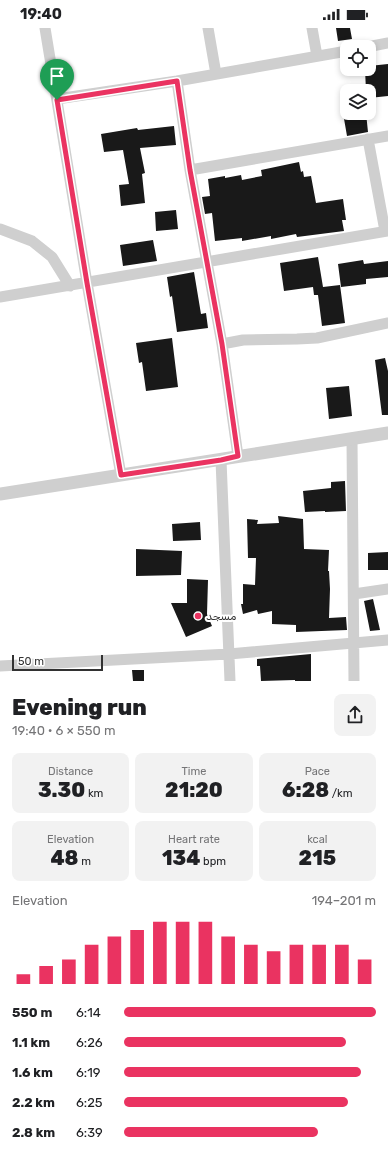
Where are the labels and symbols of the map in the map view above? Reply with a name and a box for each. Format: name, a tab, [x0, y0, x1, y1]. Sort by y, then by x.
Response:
pin	[40, 59, 74, 100]
place label: مسجد	[206, 610, 236, 623]
marker: مسجد	[193, 611, 203, 621]
scale bar	[12, 653, 103, 672]

